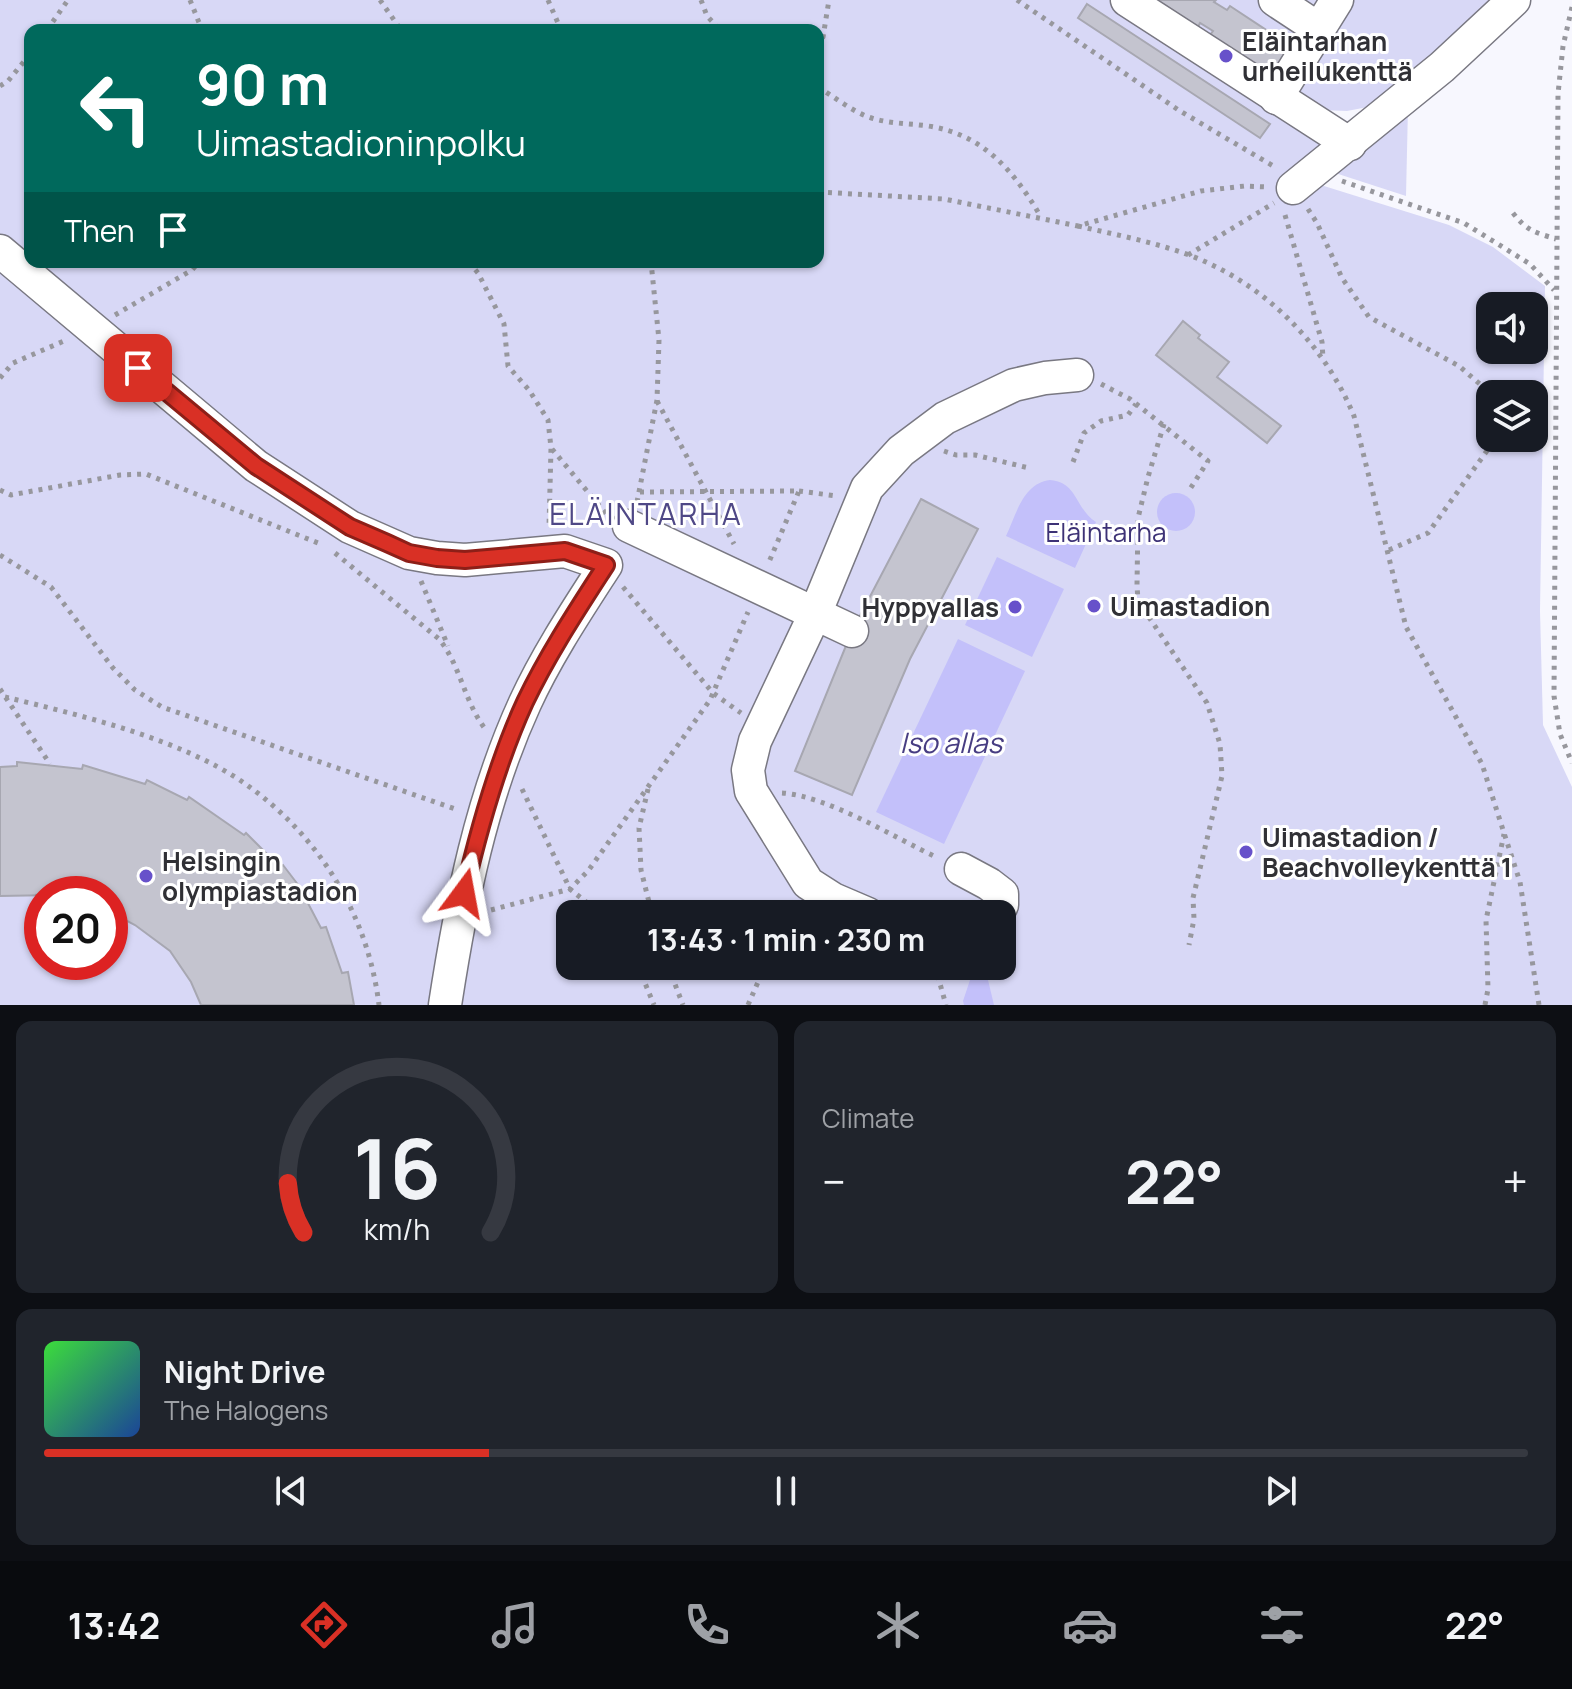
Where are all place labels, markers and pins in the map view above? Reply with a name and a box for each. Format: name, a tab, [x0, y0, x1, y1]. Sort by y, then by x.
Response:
place label: Eläintarhan urheilukenttä	[1242, 23, 1413, 89]
marker: Eläintarhan urheilukenttä	[1217, 47, 1235, 65]
pin	[104, 334, 172, 402]
place label: Uimastadion	[1110, 588, 1270, 624]
place label: Hyppyallas	[862, 589, 999, 625]
marker: Uimastadion	[1085, 597, 1103, 615]
marker: Hyppyallas	[1006, 598, 1024, 616]
place label: Uimastadion / Beachvolleykenttä 1	[1262, 819, 1512, 885]
place label: Helsingin olympiastadion	[162, 843, 358, 909]
marker: Uimastadion / Beachvolleykenttä 1	[1237, 843, 1255, 861]
marker: Helsingin olympiastadion	[137, 867, 155, 885]

